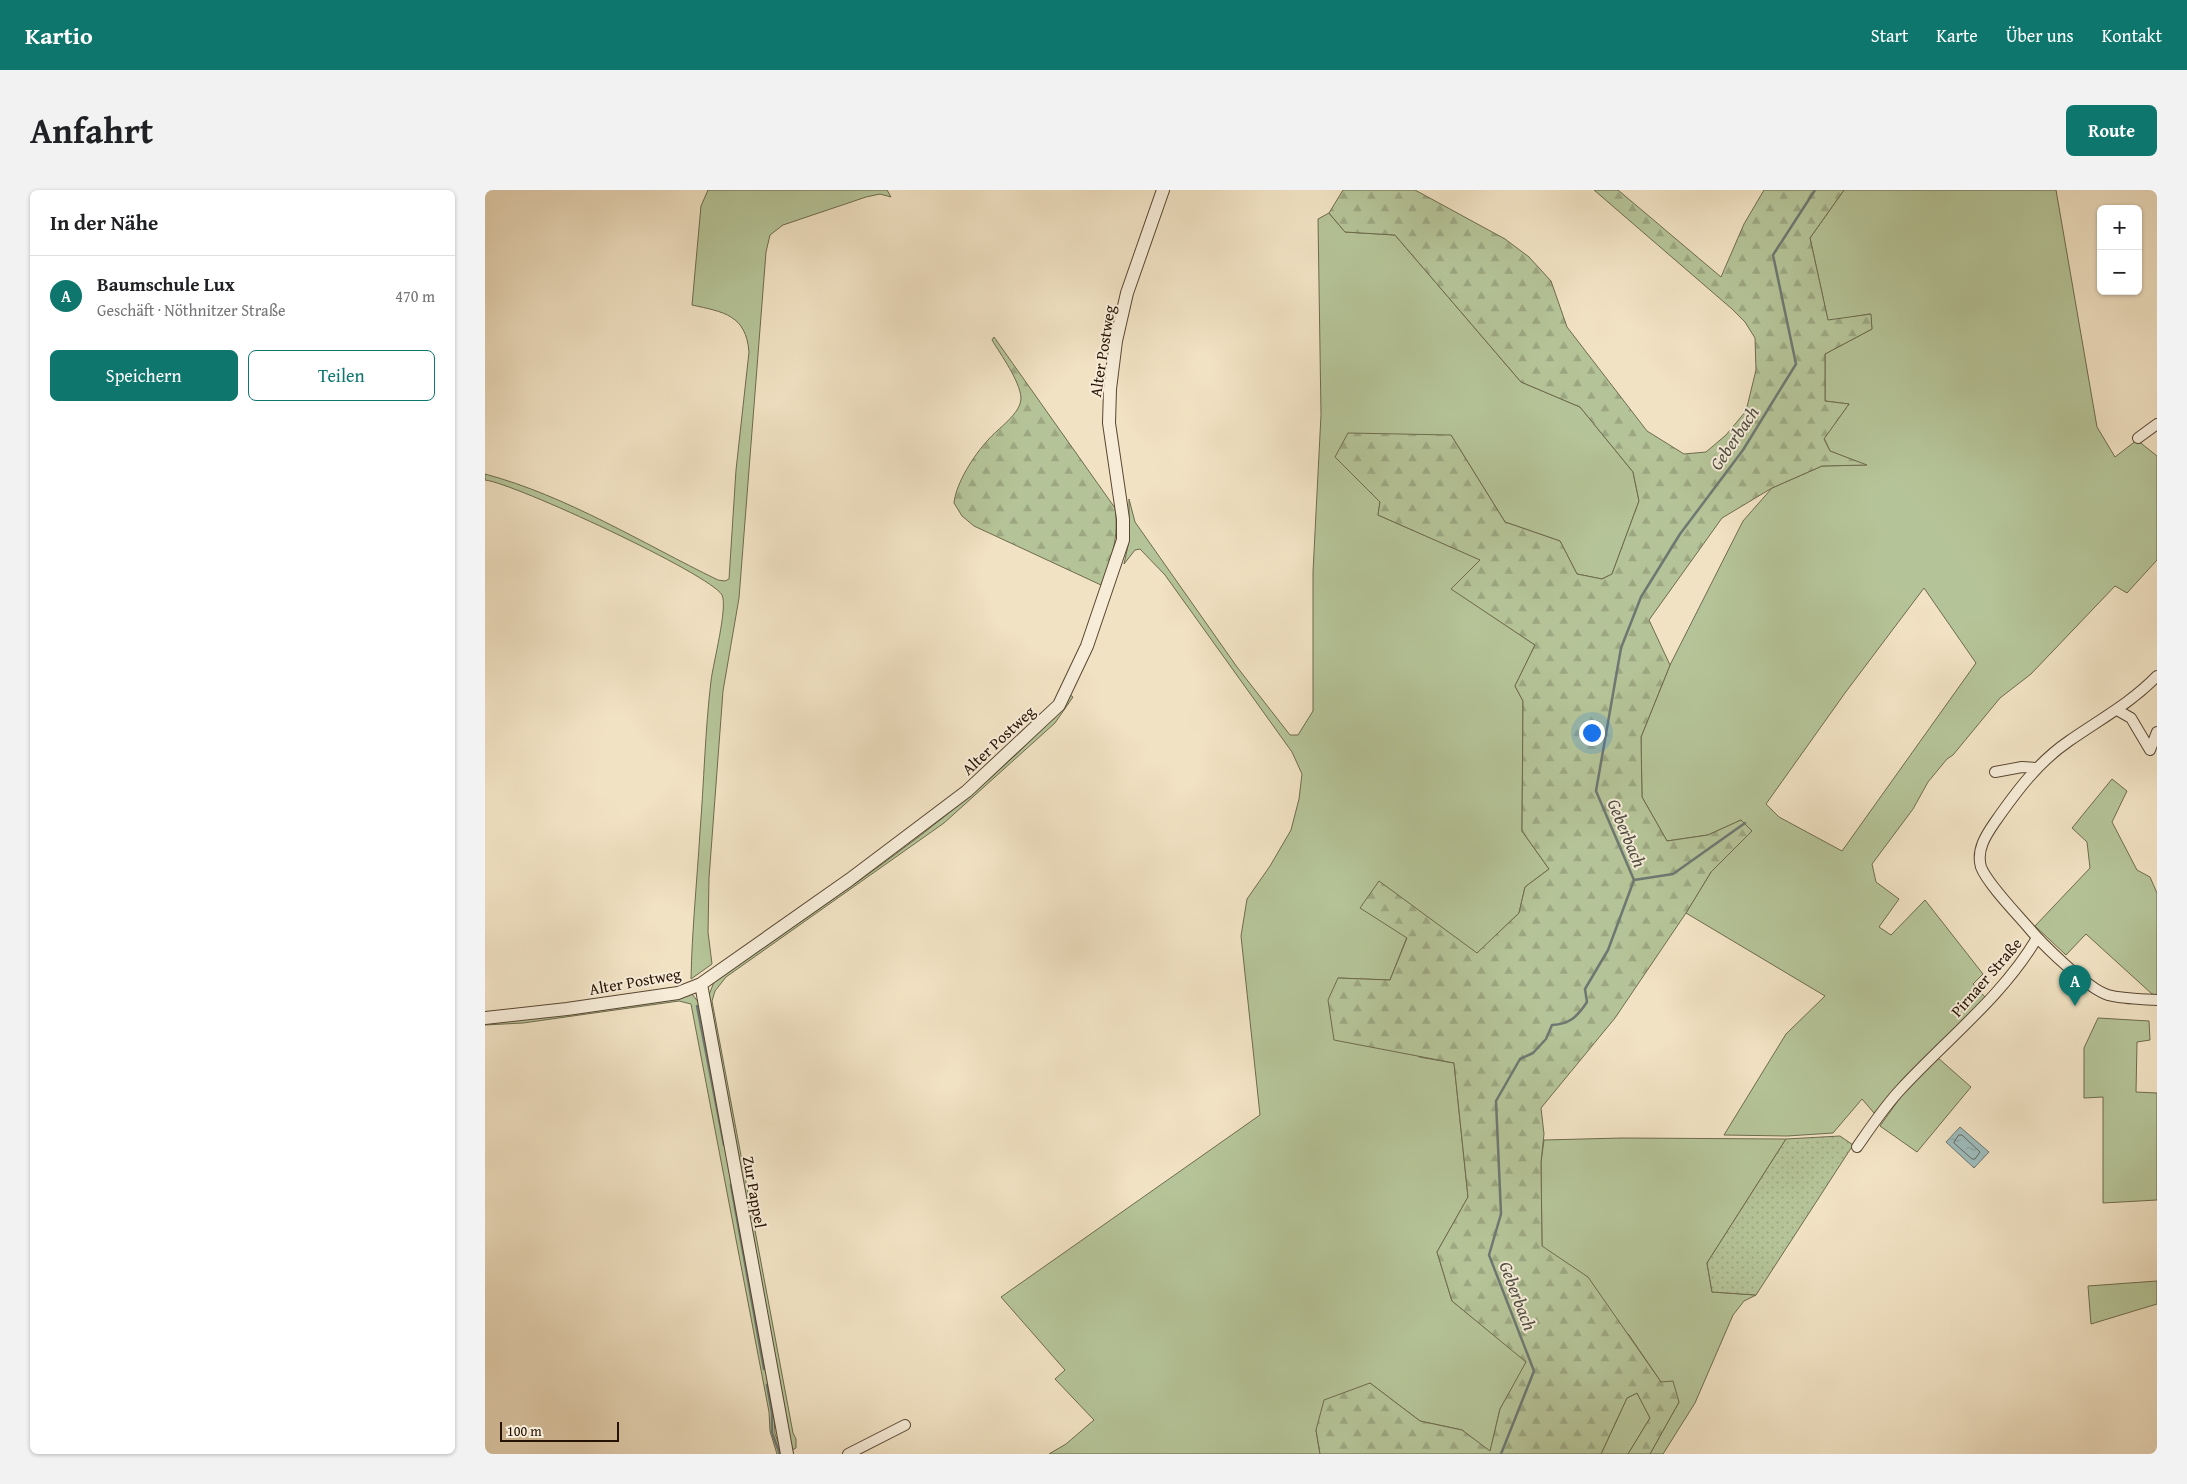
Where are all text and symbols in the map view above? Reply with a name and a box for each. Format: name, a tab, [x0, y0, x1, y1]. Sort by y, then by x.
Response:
text: Kartio	[25, 18, 93, 53]
text: Start	[1871, 22, 1908, 49]
text: Karte	[1936, 22, 1978, 49]
text: Über uns	[2006, 22, 2074, 49]
text: Kontakt	[2102, 22, 2162, 49]
text: Anfahrt	[30, 105, 153, 156]
button: Route	[2066, 105, 2157, 156]
map controls	[2097, 205, 2142, 295]
button: +	[2097, 205, 2142, 250]
text: In der Nähe	[50, 207, 158, 238]
button: −	[2097, 250, 2142, 295]
text: Baumschule Lux	[97, 270, 235, 298]
text: A	[61, 284, 71, 308]
text: 470 m	[395, 284, 435, 308]
text: Geschäft · Nöthnitzer Straße	[97, 298, 286, 322]
street label: Alter Postweg	[1083, 303, 1121, 399]
button: Speichern	[50, 350, 238, 401]
button: Teilen	[248, 350, 435, 401]
water label: Geberbach	[1703, 400, 1765, 476]
street label: Alter Postweg	[956, 700, 1040, 780]
your location	[1579, 720, 1605, 746]
water label: Geberbach	[1600, 794, 1654, 872]
street label: Pirnaer Straße	[1945, 932, 2027, 1022]
street label: Alter Postweg	[587, 961, 683, 1001]
pin: A	[2059, 965, 2091, 1006]
street label: Zur Pappel	[737, 1154, 773, 1230]
water label: Geberbach	[1492, 1257, 1544, 1335]
scale bar	[500, 1419, 619, 1442]
text: 100 m	[507, 1421, 542, 1441]

